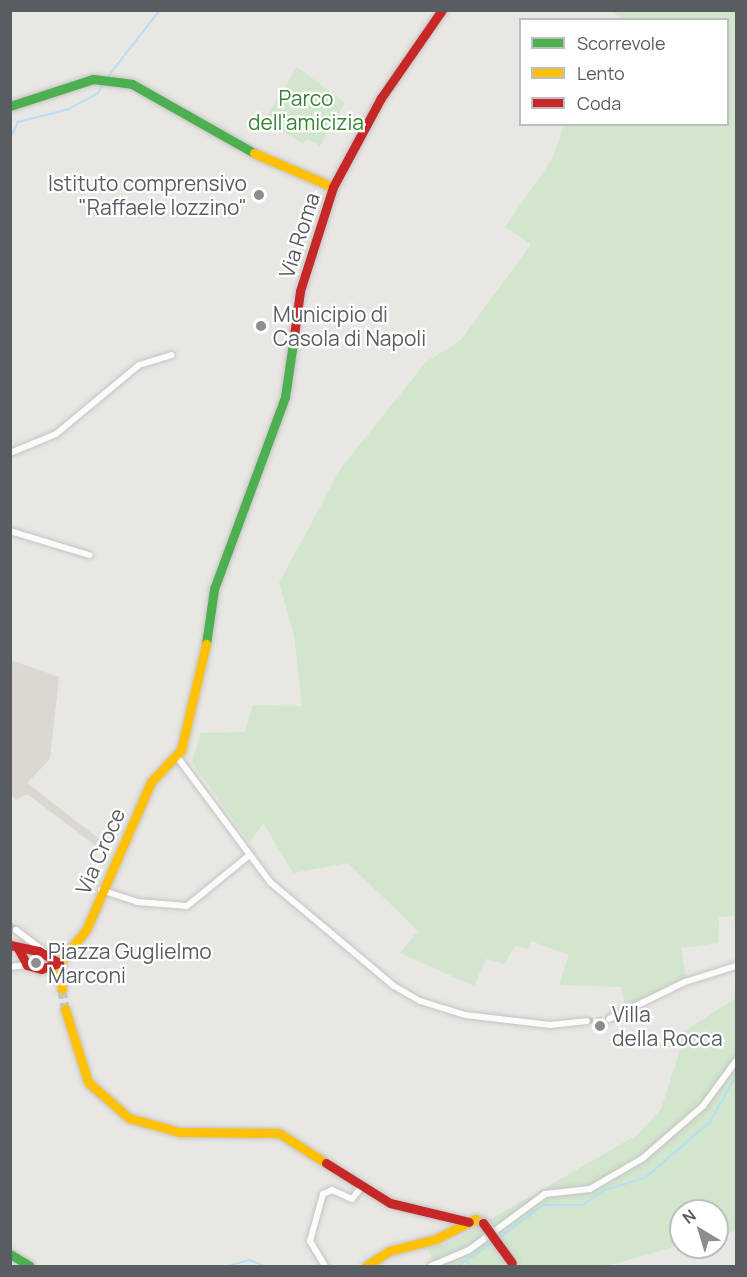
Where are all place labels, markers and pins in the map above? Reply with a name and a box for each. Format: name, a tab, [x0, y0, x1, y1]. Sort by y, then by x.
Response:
place label: Istituto comprensivo "Raffaele Iozzino"	[48, 170, 247, 220]
marker: Istituto comprensivo "Raffaele Iozzino"	[252, 188, 266, 202]
place label: Municipio di Casola di Napoli	[273, 301, 426, 351]
marker: Municipio di Casola di Napoli	[254, 319, 268, 333]
place label: Piazza Guglielmo Marconi	[48, 938, 212, 988]
marker: Piazza Guglielmo Marconi	[29, 956, 43, 970]
place label: Villa della Rocca	[612, 1001, 723, 1051]
marker: Villa della Rocca	[593, 1019, 607, 1033]

